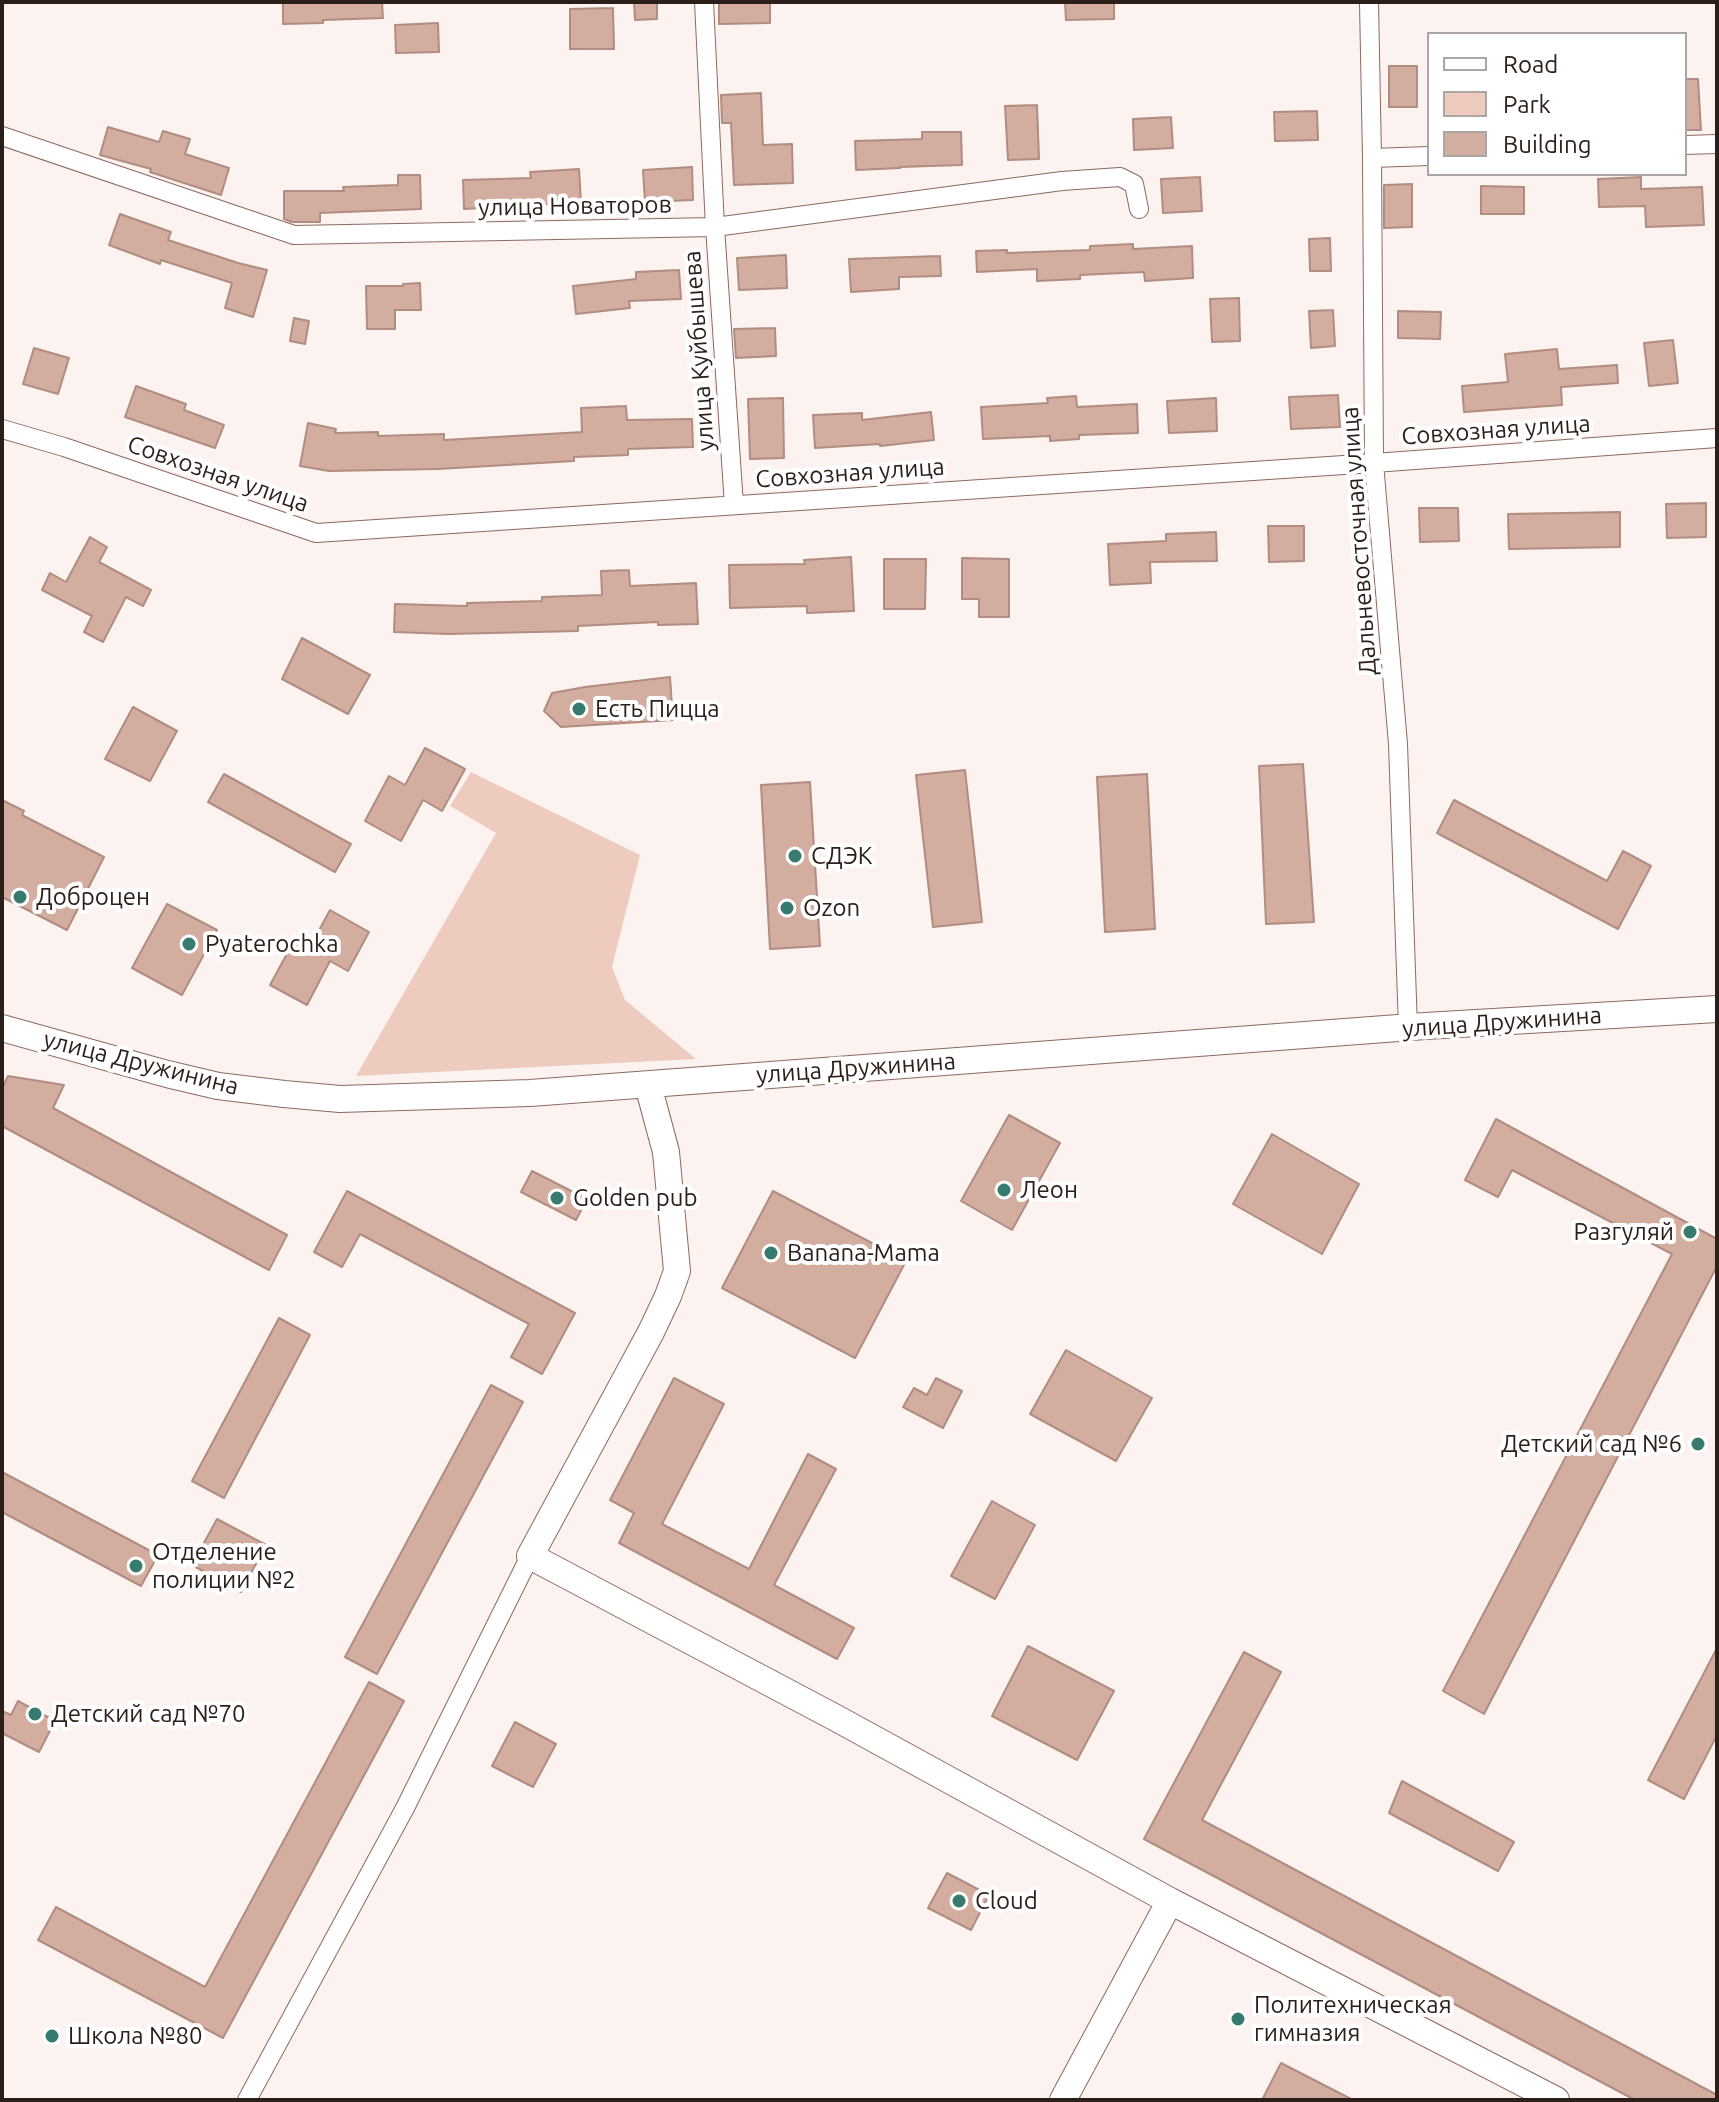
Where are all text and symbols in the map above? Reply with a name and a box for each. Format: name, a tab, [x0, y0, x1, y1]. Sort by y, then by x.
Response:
legend	[1427, 32, 1687, 176]
text: Road	[1503, 51, 1558, 78]
text: Park	[1503, 91, 1551, 118]
text: Building	[1503, 131, 1591, 158]
street label: улица Новаторов	[478, 190, 672, 222]
street label: улица Куйбышева	[678, 250, 720, 452]
street label: Дальневосточная улица	[1335, 406, 1383, 676]
street label: Совхозная улица	[1400, 409, 1592, 451]
street label: Совхозная улица	[124, 430, 312, 518]
street label: Совхозная улица	[754, 452, 946, 494]
place label: Есть Пицца	[595, 695, 720, 723]
marker: Есть Пицца	[570, 700, 588, 718]
place label: СДЭК	[811, 842, 872, 870]
marker: СДЭК	[786, 847, 804, 865]
place label: Доброцен	[36, 883, 150, 911]
marker: Доброцен	[11, 888, 29, 906]
place label: Ozon	[803, 894, 860, 922]
marker: Ozon	[778, 899, 796, 917]
place label: Pyaterochka	[205, 930, 339, 958]
marker: Pyaterochka	[180, 935, 198, 953]
street label: улица Дружинина	[1401, 1001, 1603, 1043]
street label: улица Дружинина	[40, 1025, 242, 1101]
street label: улица Дружинина	[755, 1047, 957, 1089]
place label: Леон	[1020, 1176, 1078, 1204]
marker: Леон	[995, 1181, 1013, 1199]
place label: Golden pub	[573, 1184, 698, 1212]
marker: Golden pub	[548, 1189, 566, 1207]
place label: Разгуляй	[1574, 1218, 1674, 1246]
marker: Разгуляй	[1681, 1223, 1699, 1241]
place label: Banana-Mama	[787, 1239, 940, 1267]
marker: Banana-Mama	[762, 1244, 780, 1262]
place label: Детский сад №6	[1501, 1430, 1682, 1458]
marker: Детский сад №6	[1689, 1435, 1707, 1453]
place label: Отделение полиции №2	[152, 1538, 296, 1594]
marker: Отделение полиции №2	[127, 1557, 145, 1575]
place label: Детский сад №70	[51, 1700, 246, 1728]
marker: Детский сад №70	[26, 1705, 44, 1723]
place label: Cloud	[975, 1887, 1038, 1915]
marker: Cloud	[950, 1892, 968, 1910]
place label: Политехническая гимназия	[1254, 1991, 1452, 2047]
marker: Политехническая гимназия	[1229, 2010, 1247, 2028]
place label: Школа №80	[68, 2022, 203, 2050]
marker: Школа №80	[43, 2027, 61, 2045]

